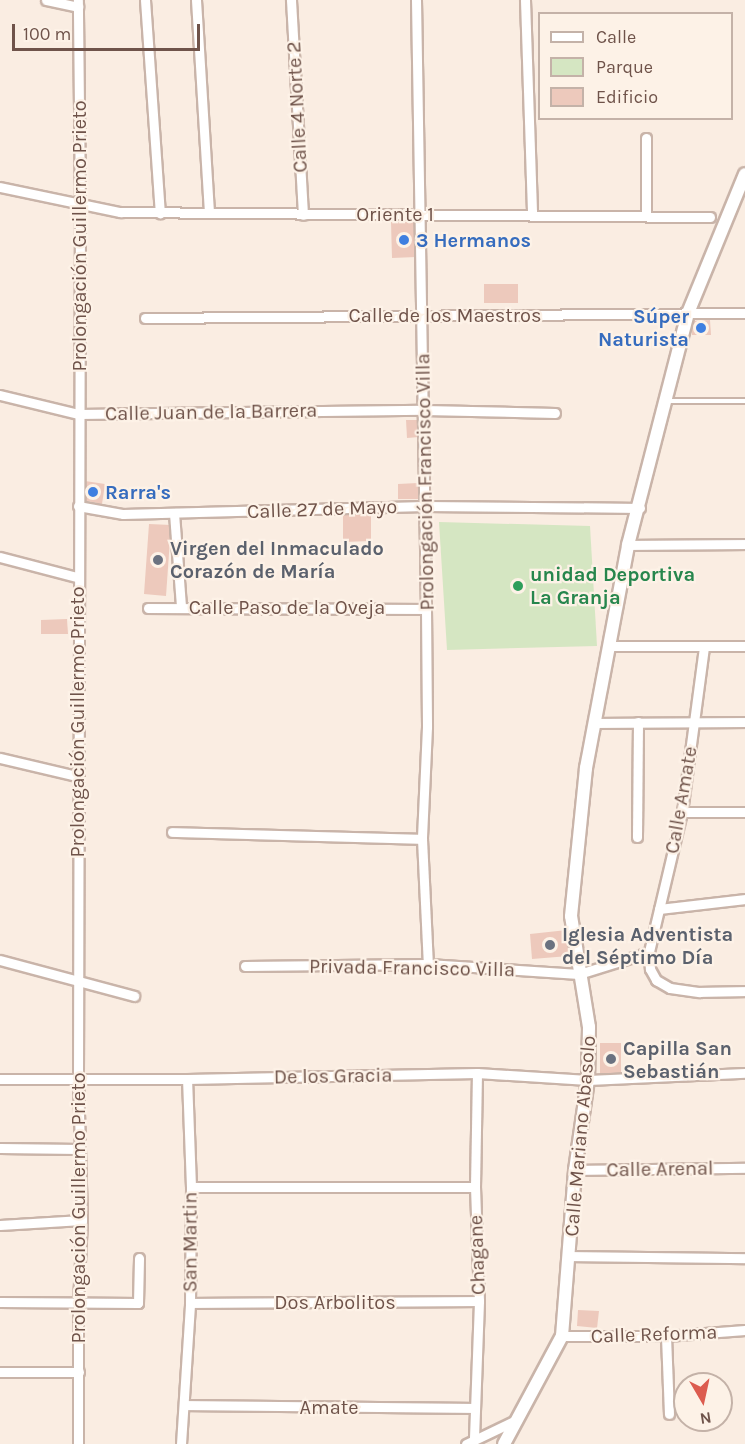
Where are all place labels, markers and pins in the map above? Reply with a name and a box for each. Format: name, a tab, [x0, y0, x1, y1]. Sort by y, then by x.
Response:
place label: 3 Hermanos	[416, 228, 531, 252]
marker: 3 Hermanos	[397, 233, 411, 247]
place label: Súper Naturista	[598, 304, 689, 351]
marker: Súper Naturista	[694, 321, 708, 335]
place label: Rarra's	[105, 480, 171, 504]
marker: Rarra's	[86, 485, 100, 499]
place label: Virgen del Inmaculado Corazón de María	[170, 536, 384, 583]
marker: Virgen del Inmaculado Corazón de María	[151, 553, 165, 567]
place label: unidad Deportiva La Granja	[530, 562, 695, 609]
marker: unidad Deportiva La Granja	[511, 579, 525, 593]
place label: Iglesia Adventista del Séptimo Día	[562, 922, 733, 969]
marker: Iglesia Adventista del Séptimo Día	[543, 938, 557, 952]
place label: Capilla San Sebastián	[623, 1036, 732, 1083]
marker: Capilla San Sebastián	[604, 1052, 618, 1066]

